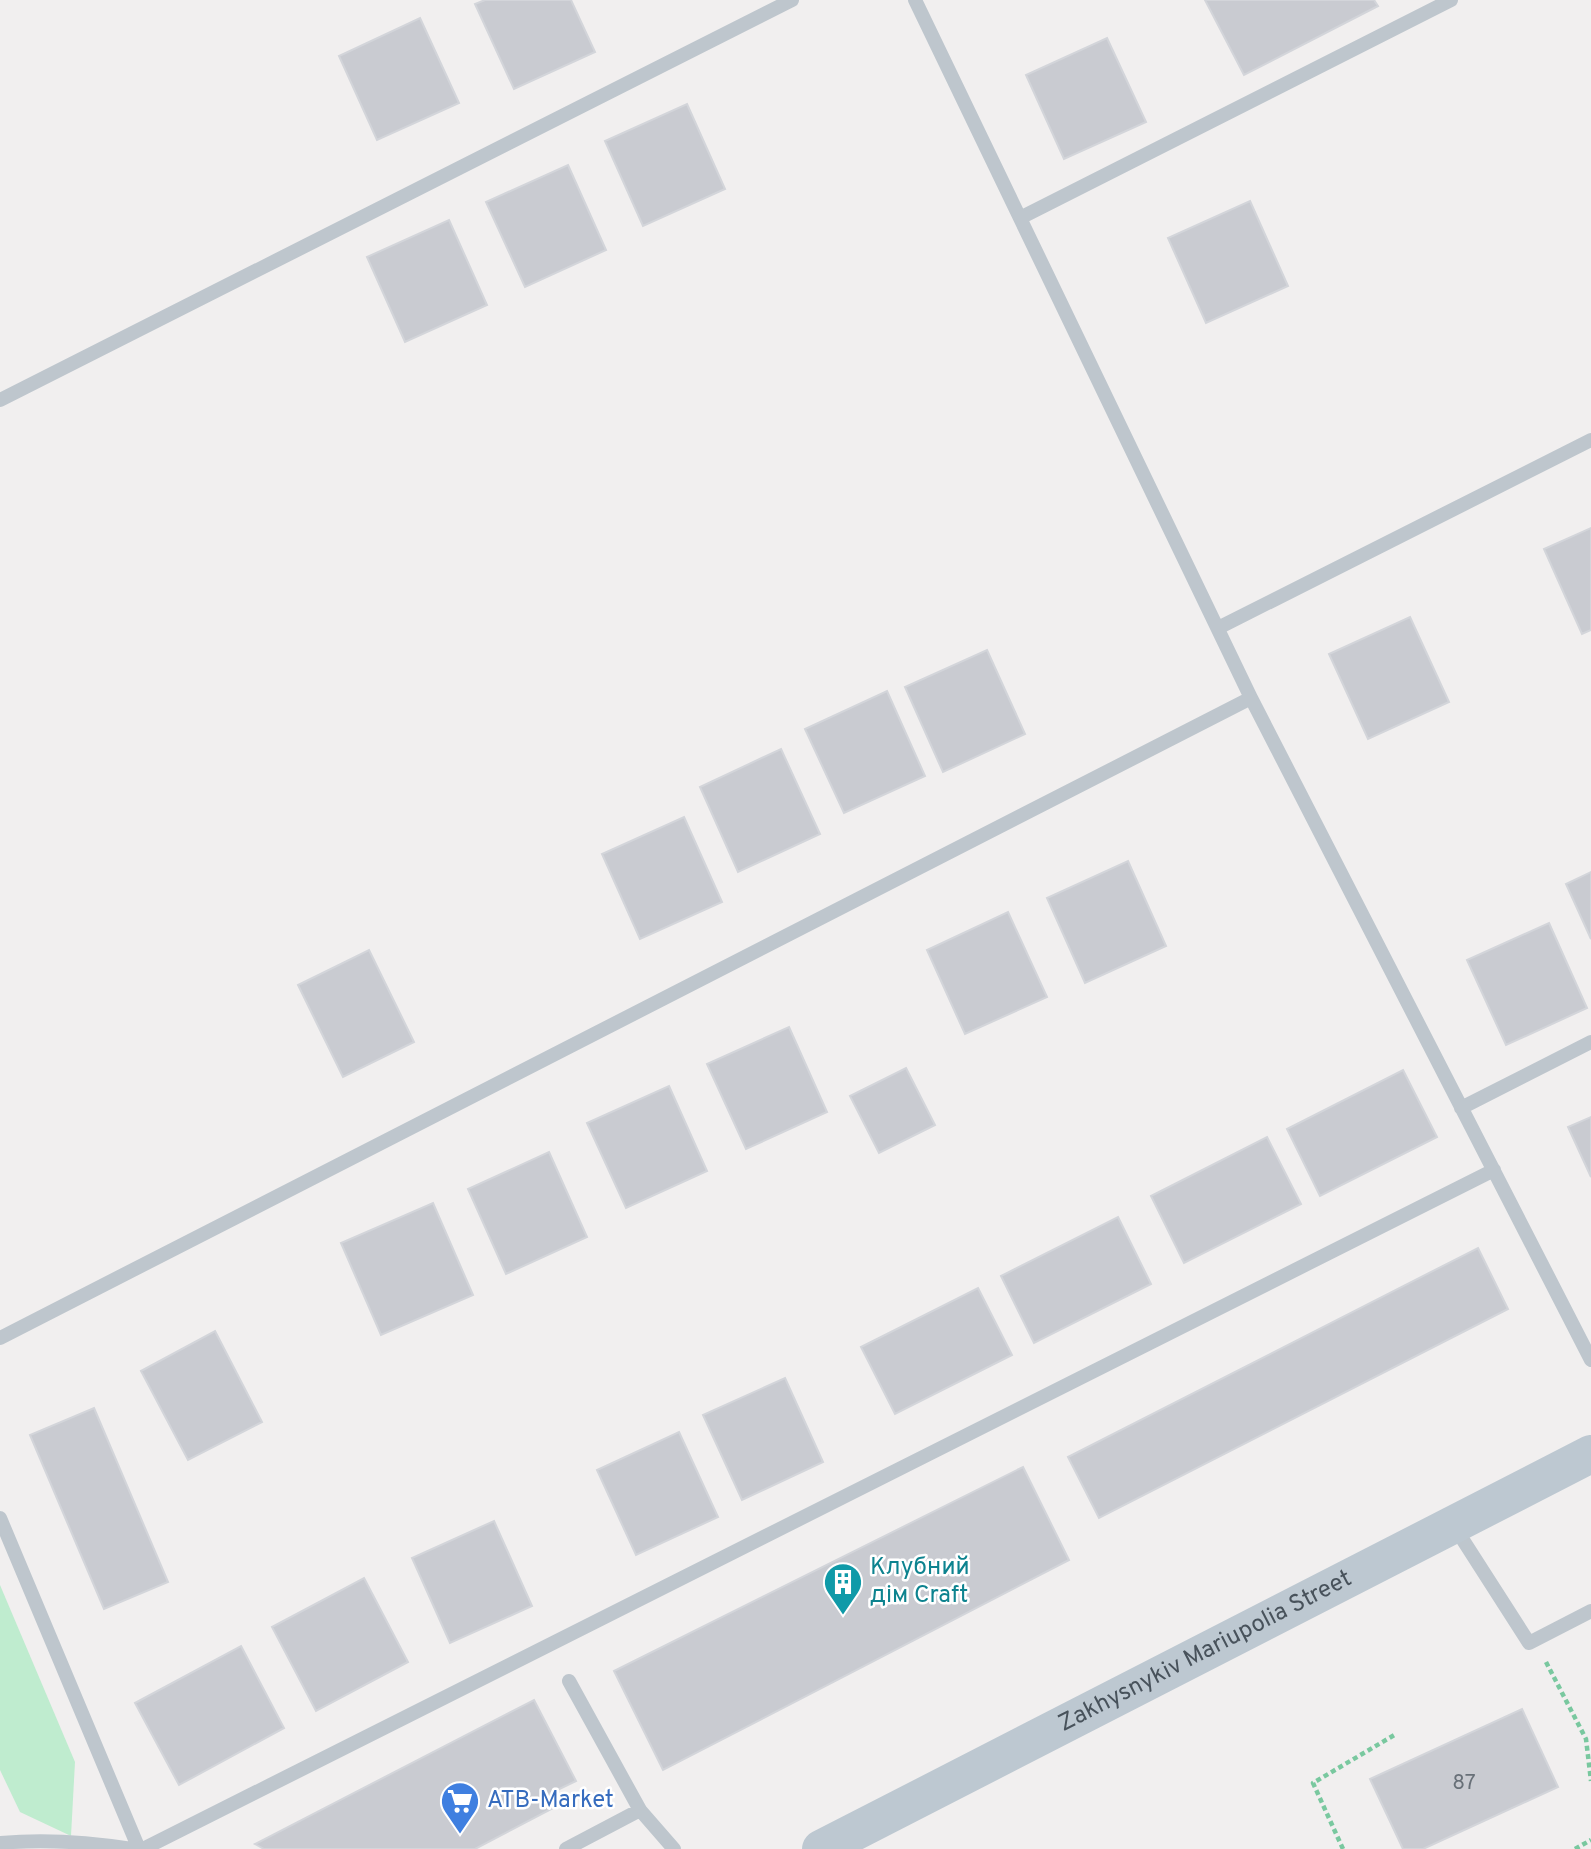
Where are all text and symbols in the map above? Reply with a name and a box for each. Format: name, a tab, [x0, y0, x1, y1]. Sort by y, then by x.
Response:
place label: Клубний дім Craft	[870, 1553, 970, 1611]
building icon: Клубний дім Craft	[822, 1561, 864, 1616]
street label: Zakhysnykiv Mariupolia Street	[1054, 1564, 1357, 1739]
house number: 87	[1452, 1770, 1476, 1797]
supermarket icon: ATB-Market	[439, 1780, 481, 1835]
place label: ATB-Market	[487, 1786, 614, 1816]

